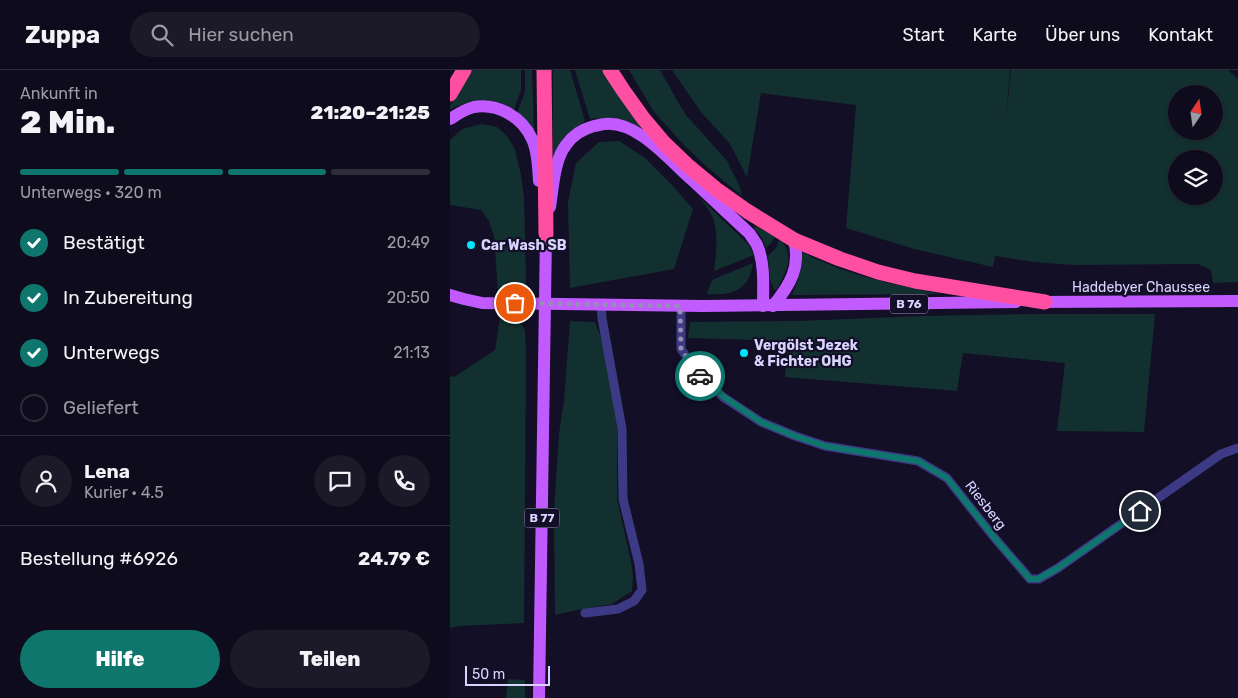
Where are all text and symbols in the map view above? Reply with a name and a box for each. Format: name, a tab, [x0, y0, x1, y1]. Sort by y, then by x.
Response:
search box	[130, 12, 480, 57]
text: Zuppa	[25, 21, 100, 49]
icon: search	[148, 21, 176, 49]
text: Hier suchen	[188, 23, 294, 46]
text: Start	[902, 24, 945, 46]
text: Karte	[973, 24, 1017, 46]
text: Über uns	[1045, 24, 1120, 46]
text: Kontakt	[1148, 24, 1213, 46]
text: Ankunft in	[20, 84, 98, 103]
north arrow	[1168, 85, 1222, 140]
map controls	[1168, 85, 1223, 205]
text: 21:20–21:25	[311, 101, 430, 124]
text: 2 Min.	[20, 103, 115, 141]
button: layers	[1168, 150, 1223, 205]
text: Unterwegs · 320 m	[20, 183, 162, 202]
icon: check	[20, 229, 48, 257]
text: Bestätigt	[63, 231, 145, 254]
text: 20:49	[387, 233, 430, 252]
place label: Car Wash SB	[481, 237, 567, 254]
marker: Car Wash SB	[465, 239, 477, 251]
street label: Haddebyer Chaussee	[1072, 279, 1210, 296]
pin	[494, 282, 536, 324]
icon: check	[20, 284, 48, 312]
text: In Zubereitung	[63, 286, 193, 309]
text: 20:50	[387, 288, 430, 307]
icon: bag	[501, 289, 529, 317]
road number: B 76	[890, 294, 928, 313]
place label: Vergölst Jezek & Fichter OHG	[754, 337, 859, 370]
icon: check	[20, 339, 48, 367]
text: Unterwegs	[63, 341, 160, 364]
text: 21:13	[393, 343, 430, 362]
marker: Vergölst Jezek & Fichter OHG	[738, 347, 750, 359]
courier	[675, 351, 725, 401]
icon: car	[686, 362, 714, 390]
text: Geliefert	[63, 396, 139, 419]
button: person	[20, 455, 72, 507]
button: chat	[314, 455, 366, 507]
button: phone	[378, 455, 430, 507]
text: Lena	[84, 460, 130, 483]
street label: Riesberg	[961, 478, 1010, 533]
text: Kurier · 4.5	[84, 483, 164, 502]
pin	[1119, 490, 1161, 532]
icon: home	[1126, 497, 1154, 525]
road number: B 77	[524, 508, 560, 528]
text: Bestellung #6926	[20, 547, 178, 570]
text: 24.79 €	[358, 547, 430, 570]
button: Hilfe	[20, 630, 220, 688]
button: Teilen	[230, 630, 430, 688]
scale bar	[465, 663, 550, 686]
text: 50 m	[472, 666, 505, 683]

